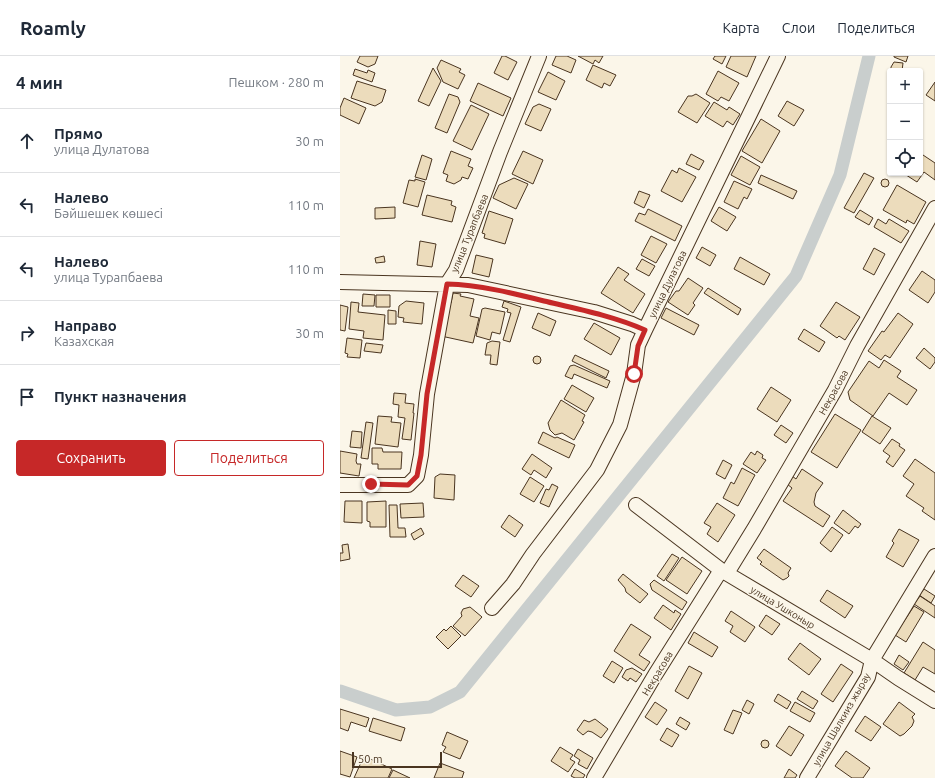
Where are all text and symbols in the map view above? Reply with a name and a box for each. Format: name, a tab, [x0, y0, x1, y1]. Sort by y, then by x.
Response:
text: Roamly	[20, 17, 86, 39]
text: Карта	[722, 20, 760, 36]
text: Слои	[782, 20, 815, 36]
text: Поделиться	[837, 20, 915, 36]
map controls	[887, 68, 923, 176]
button: +	[887, 68, 923, 104]
text: 4 мин	[16, 73, 63, 92]
text: Пешком · 280 m	[228, 75, 324, 89]
button: −	[887, 104, 923, 140]
text: Прямо	[54, 125, 103, 142]
icon: ahead	[16, 130, 38, 152]
text: 30 m	[295, 134, 324, 148]
button: locate	[887, 140, 923, 176]
text: улица Дулатова	[54, 142, 150, 156]
text: Налево	[54, 189, 109, 206]
street label: улица Турапбаева	[449, 192, 490, 274]
icon: left	[16, 194, 38, 216]
text: 110 m	[288, 198, 324, 212]
text: Бәйшешек көшесі	[54, 206, 163, 220]
street label: улица Дулатова	[646, 249, 689, 320]
text: Налево	[54, 253, 109, 270]
icon: left	[16, 258, 38, 280]
text: 110 m	[288, 262, 324, 276]
text: улица Турапбаева	[54, 270, 163, 284]
text: Направо	[54, 317, 117, 334]
icon: right	[16, 322, 38, 344]
text: 30 m	[295, 326, 324, 340]
text: Казахская	[54, 334, 114, 348]
route start	[625, 365, 643, 383]
street label: Некрасова	[817, 368, 850, 417]
icon: arrive	[16, 386, 38, 408]
text: Пункт назначения	[54, 388, 187, 405]
button: Сохранить	[16, 440, 166, 476]
button: Поделиться	[174, 440, 324, 476]
route end	[362, 475, 380, 493]
street label: улица Ушконыр	[749, 584, 817, 631]
street label: Некрасова	[640, 649, 675, 697]
street label: улица Шалкииз жырау	[810, 671, 873, 768]
scale bar	[352, 750, 442, 769]
text: 50 m	[358, 753, 382, 765]

